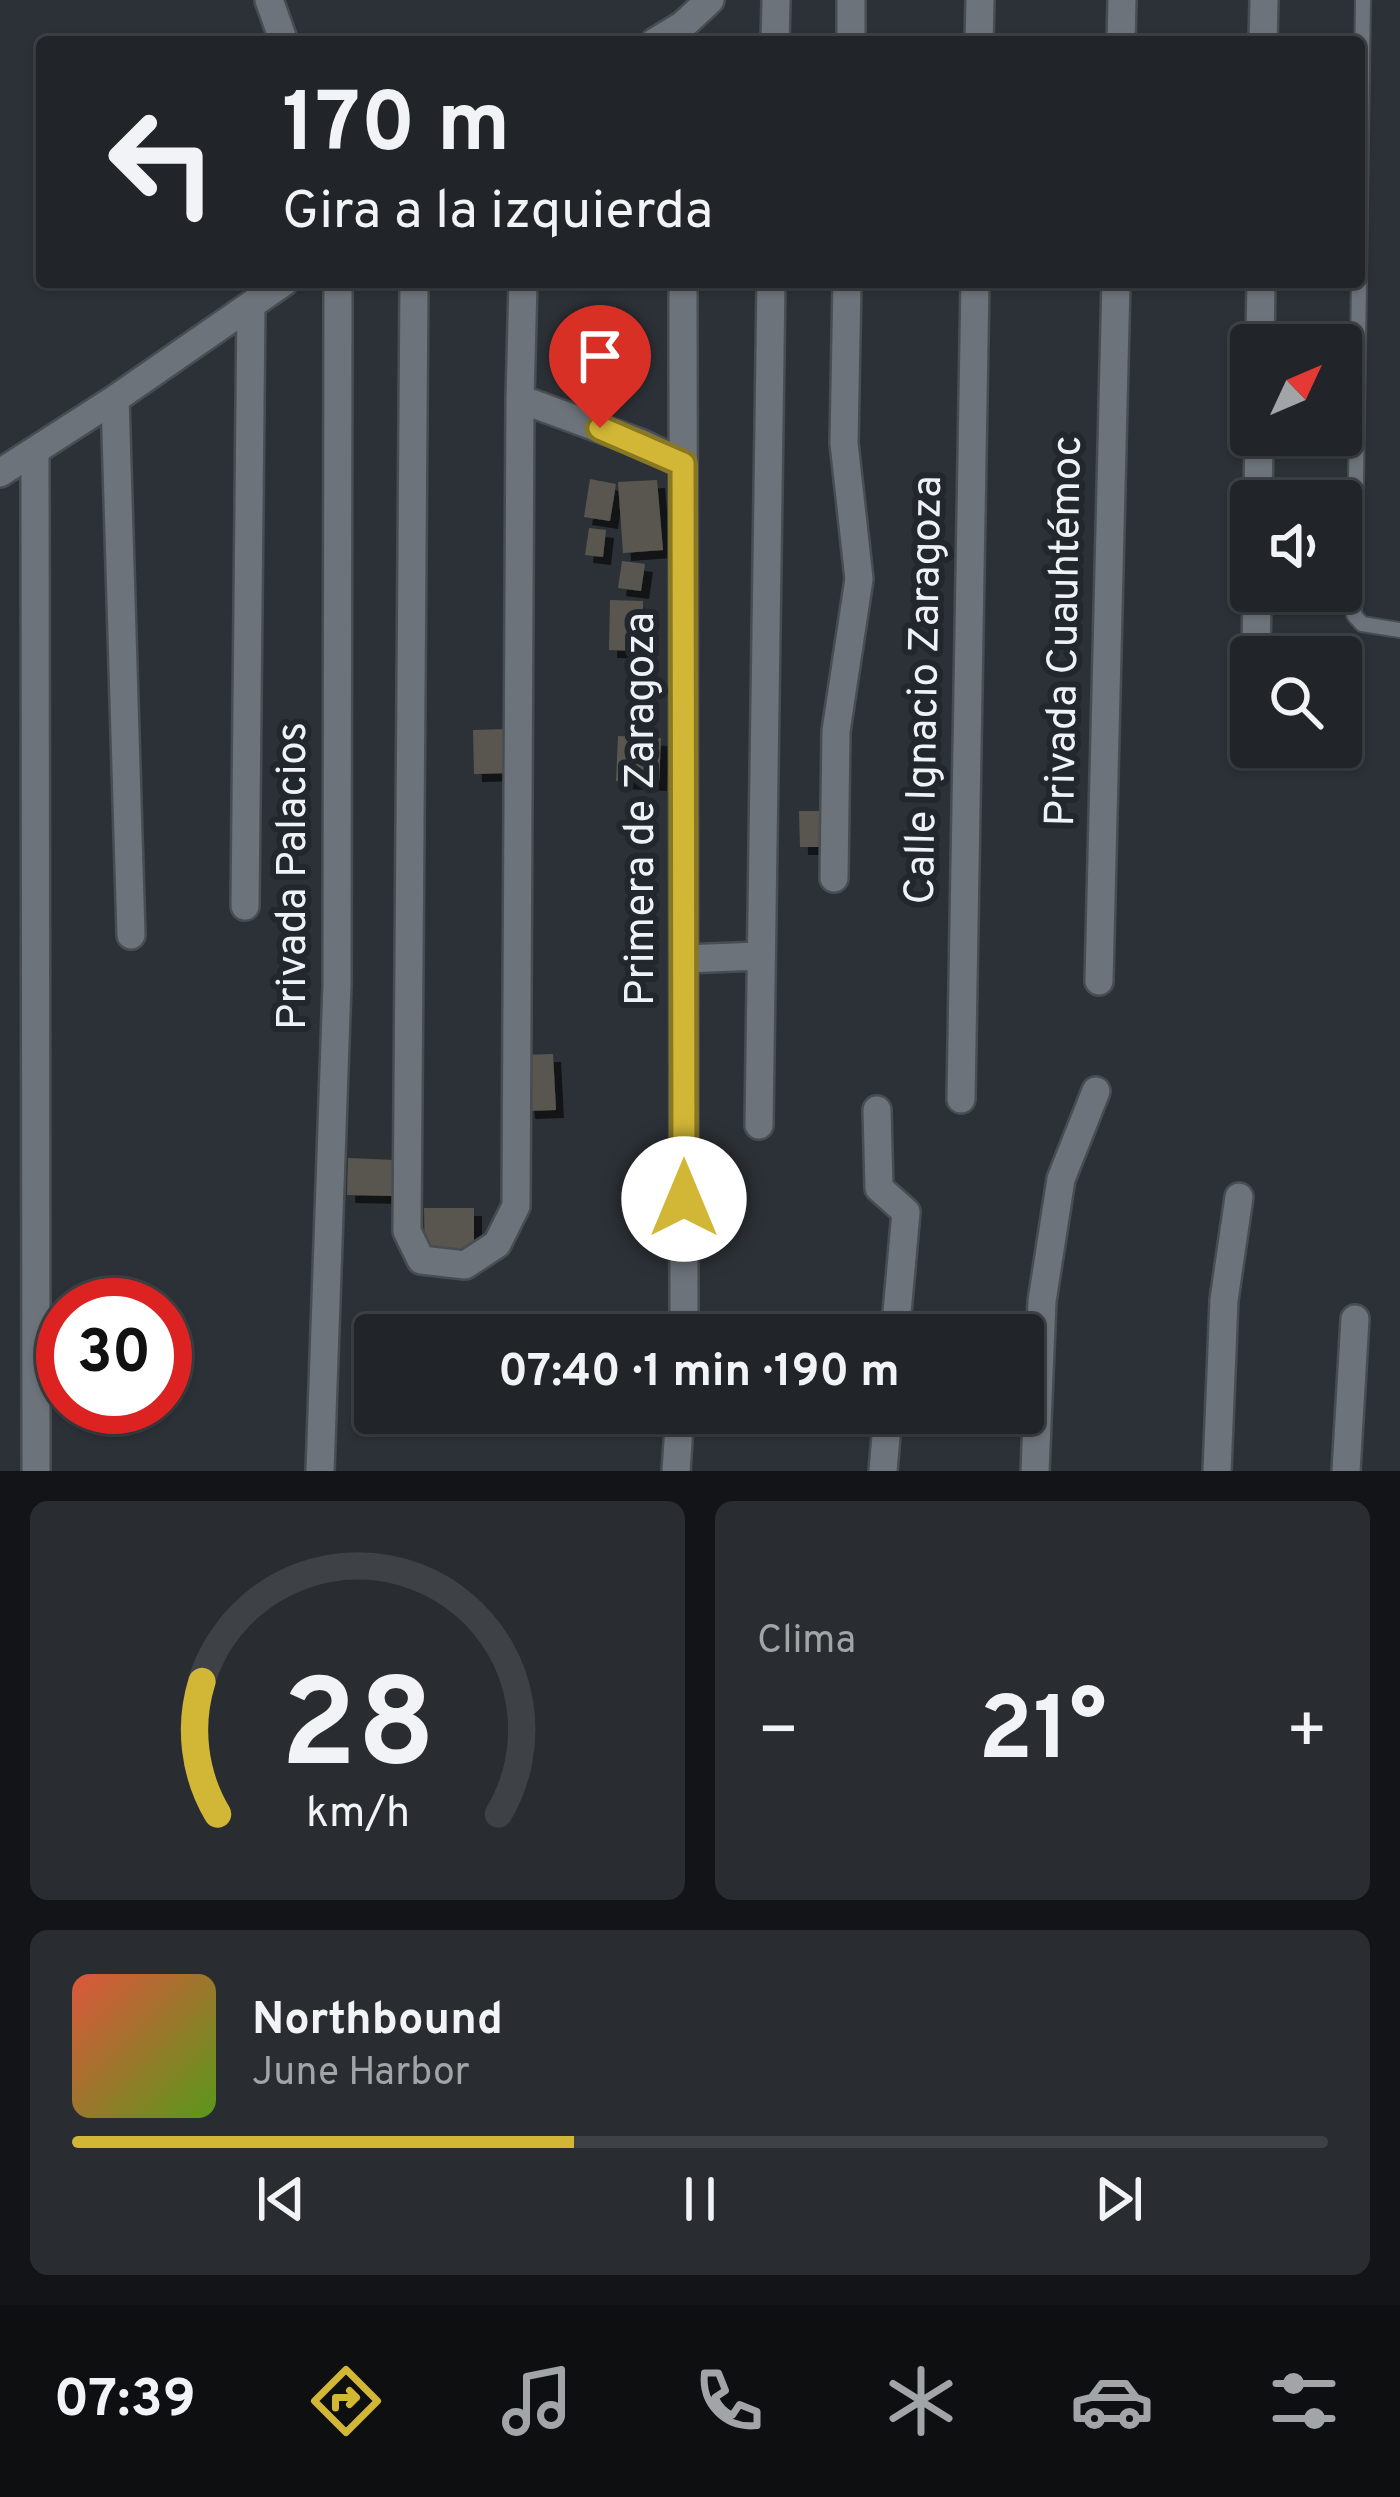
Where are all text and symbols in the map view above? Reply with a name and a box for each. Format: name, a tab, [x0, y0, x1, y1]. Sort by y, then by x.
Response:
text: 170 m	[282, 75, 510, 181]
icon: left	[84, 84, 240, 240]
text: Gira a la izquierda	[282, 179, 713, 248]
pin	[549, 305, 651, 428]
icon: arrive	[567, 323, 633, 389]
north arrow	[1230, 324, 1362, 456]
map controls	[1230, 324, 1362, 768]
street label: Privada Cuauhtémoc	[1036, 435, 1096, 827]
street label: Calle Ignacio Zaragoza	[896, 475, 956, 905]
button: sound	[1230, 480, 1362, 612]
street label: Primera de Zaragoza	[616, 612, 669, 1006]
button: search	[1230, 636, 1362, 768]
street label: Privada Palacios	[268, 722, 321, 1030]
position arrow	[621, 1136, 747, 1262]
speed limit sign: 30	[36, 1278, 192, 1434]
text: 07:40 · 1 min · 190 m	[498, 1345, 900, 1402]
text: Clima	[757, 1618, 856, 1667]
text: 28	[280, 1653, 435, 1811]
text: 21°	[978, 1678, 1107, 1791]
text: −	[757, 1693, 800, 1776]
text: +	[1285, 1693, 1328, 1776]
text: km/h	[305, 1787, 410, 1841]
text: Northbound	[252, 1993, 503, 2050]
text: June Harbor	[252, 2050, 470, 2099]
icon: previous	[248, 2166, 314, 2232]
icon: pause	[667, 2166, 733, 2232]
icon: next	[1086, 2166, 1152, 2232]
icon: directions	[304, 2359, 388, 2443]
icon: music	[495, 2359, 579, 2443]
icon: phone	[687, 2359, 771, 2443]
icon: climate	[879, 2359, 963, 2443]
icon: car	[1070, 2359, 1154, 2443]
icon: filters	[1262, 2359, 1346, 2443]
text: 07:39	[54, 2367, 196, 2436]

